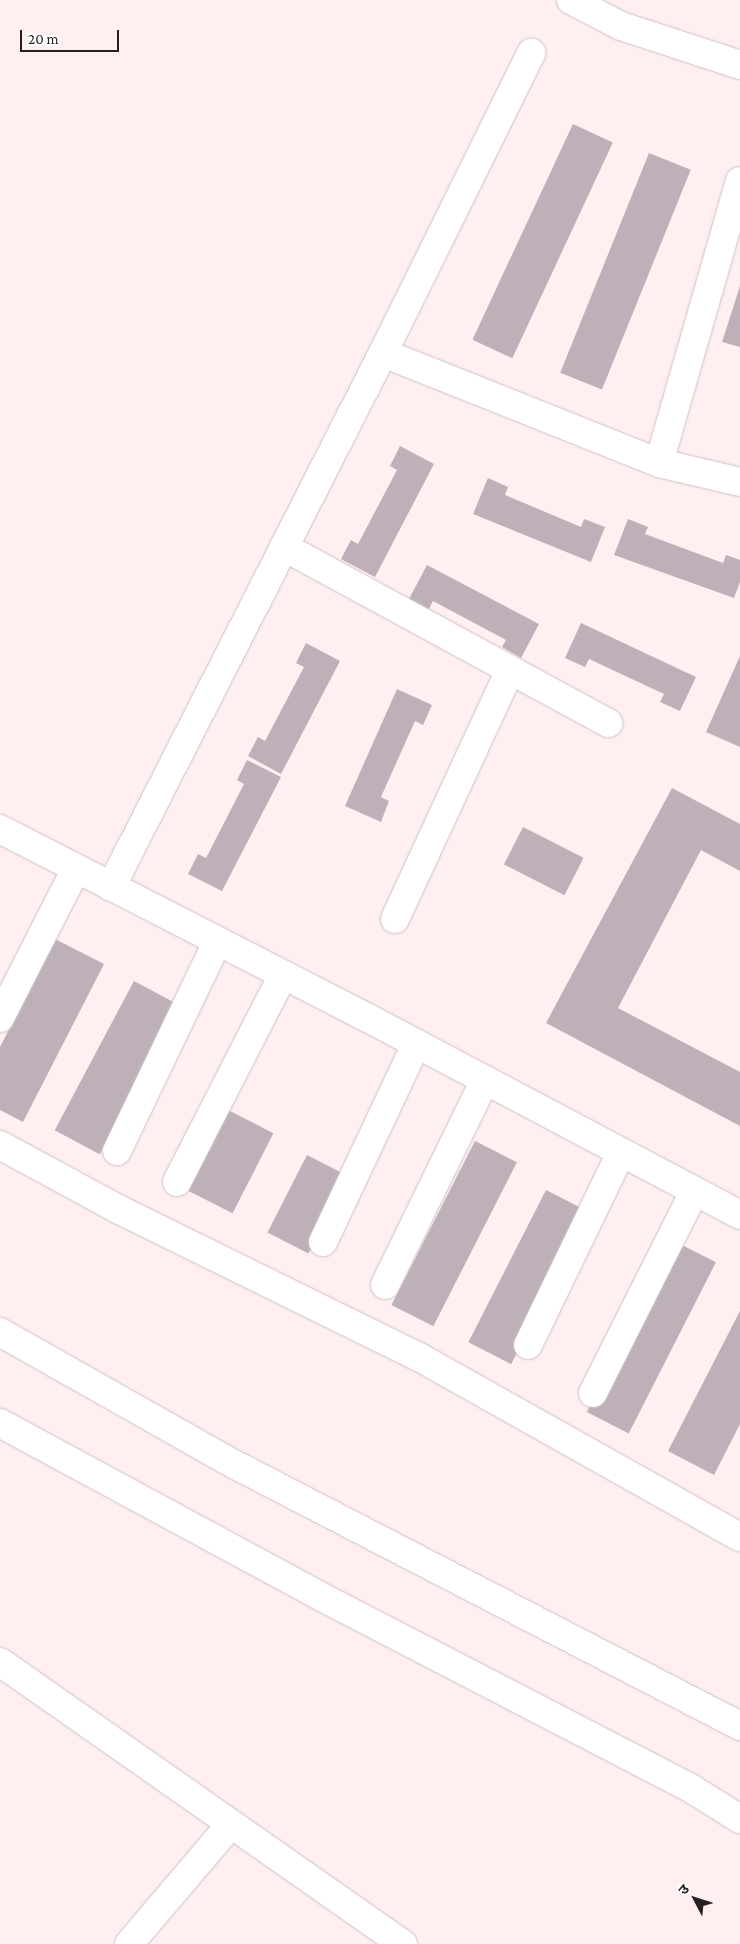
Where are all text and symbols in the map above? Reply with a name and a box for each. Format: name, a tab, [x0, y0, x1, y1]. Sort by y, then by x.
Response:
scale bar	[22, 20, 121, 52]
text: 20 m	[28, 31, 59, 47]
north arrow	[670, 1874, 720, 1924]
text: उ	[675, 1881, 692, 1898]

